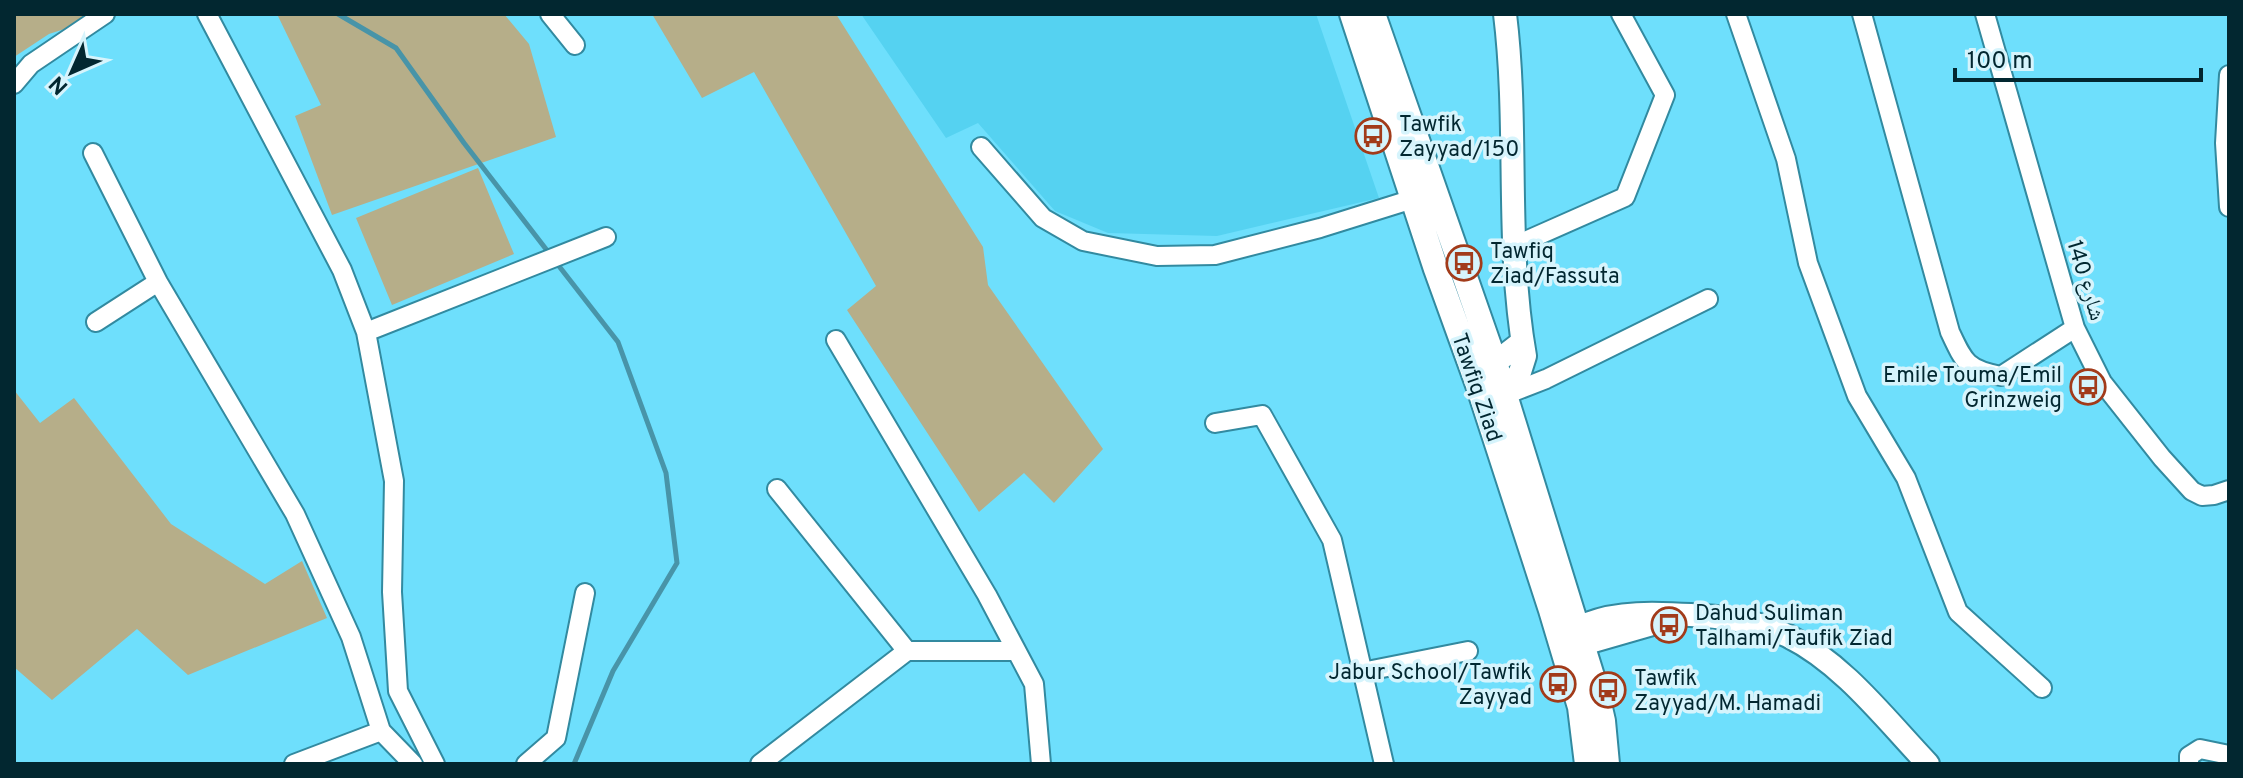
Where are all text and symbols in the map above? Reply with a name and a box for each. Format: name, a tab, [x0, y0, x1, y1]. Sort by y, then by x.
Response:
north arrow	[32, 32, 112, 112]
scale bar	[1955, 32, 2201, 82]
text: 100 m	[1967, 47, 2033, 77]
text: N	[44, 69, 75, 100]
place label: Tawfik Zayyad/150	[1399, 112, 1519, 164]
bus stop icon: Tawfik Zayyad/150	[1354, 117, 1392, 155]
street label: شارع 140	[2060, 237, 2110, 324]
place label: Tawfiq Ziad/Fassuta	[1490, 239, 1619, 291]
bus stop icon: Tawfiq Ziad/Fassuta	[1445, 244, 1483, 282]
street label: Tawfiq Ziad	[1444, 330, 1507, 446]
place label: Emile Touma/Emil Grinzweig	[1883, 363, 2062, 415]
bus stop icon: Emile Touma/Emil Grinzweig	[2069, 368, 2107, 406]
place label: Dahud Suliman Talhami/Taufik Ziad	[1695, 601, 1893, 653]
bus stop icon: Dahud Suliman Talhami/Taufik Ziad	[1650, 606, 1688, 644]
place label: Jabur School/Tawfik Zayyad	[1328, 660, 1532, 712]
bus stop icon: Jabur School/Tawfik Zayyad	[1539, 665, 1577, 703]
place label: Tawfik Zayyad/M. Hamadi	[1634, 666, 1821, 718]
bus stop icon: Tawfik Zayyad/M. Hamadi	[1589, 671, 1627, 709]

